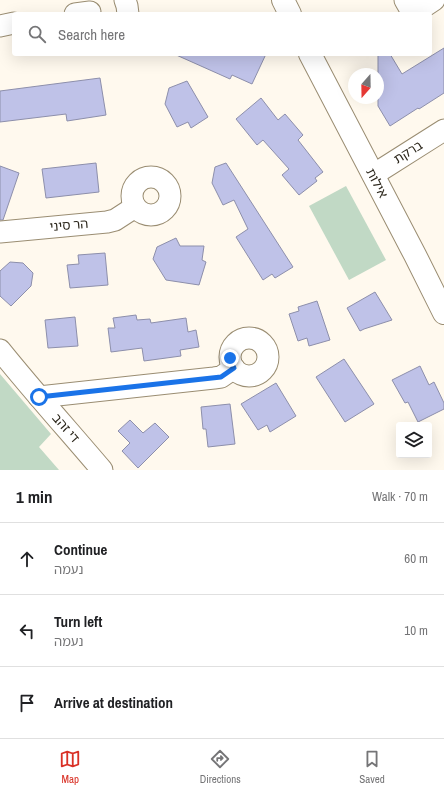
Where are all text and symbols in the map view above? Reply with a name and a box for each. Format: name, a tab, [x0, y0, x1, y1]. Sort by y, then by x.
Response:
search box	[12, 12, 432, 56]
icon: search	[26, 23, 48, 45]
text: Search here	[58, 24, 125, 45]
north arrow	[348, 68, 384, 104]
street label: ברקת	[390, 137, 426, 167]
street label: אילות	[362, 165, 392, 201]
street label: הר סיני	[49, 215, 89, 235]
route end	[221, 349, 239, 367]
route start	[30, 388, 48, 406]
street label: די זהב	[49, 410, 83, 446]
map controls	[396, 422, 432, 458]
button: layers	[396, 422, 432, 458]
text: 1 min	[16, 485, 52, 508]
text: Walk · 70 m	[372, 488, 428, 505]
text: Continue	[54, 539, 107, 560]
icon: ahead	[16, 548, 38, 570]
text: 60 m	[404, 550, 428, 567]
text: נעמה	[54, 561, 83, 578]
text: Turn left	[54, 611, 102, 632]
icon: left	[16, 620, 38, 642]
text: 10 m	[404, 622, 428, 639]
text: נעמה	[54, 633, 83, 650]
icon: arrive	[16, 692, 38, 714]
text: Arrive at destination	[54, 692, 173, 713]
tab: Map	[59, 748, 81, 786]
tab: Directions	[200, 748, 241, 786]
tab: Saved	[359, 748, 385, 786]

